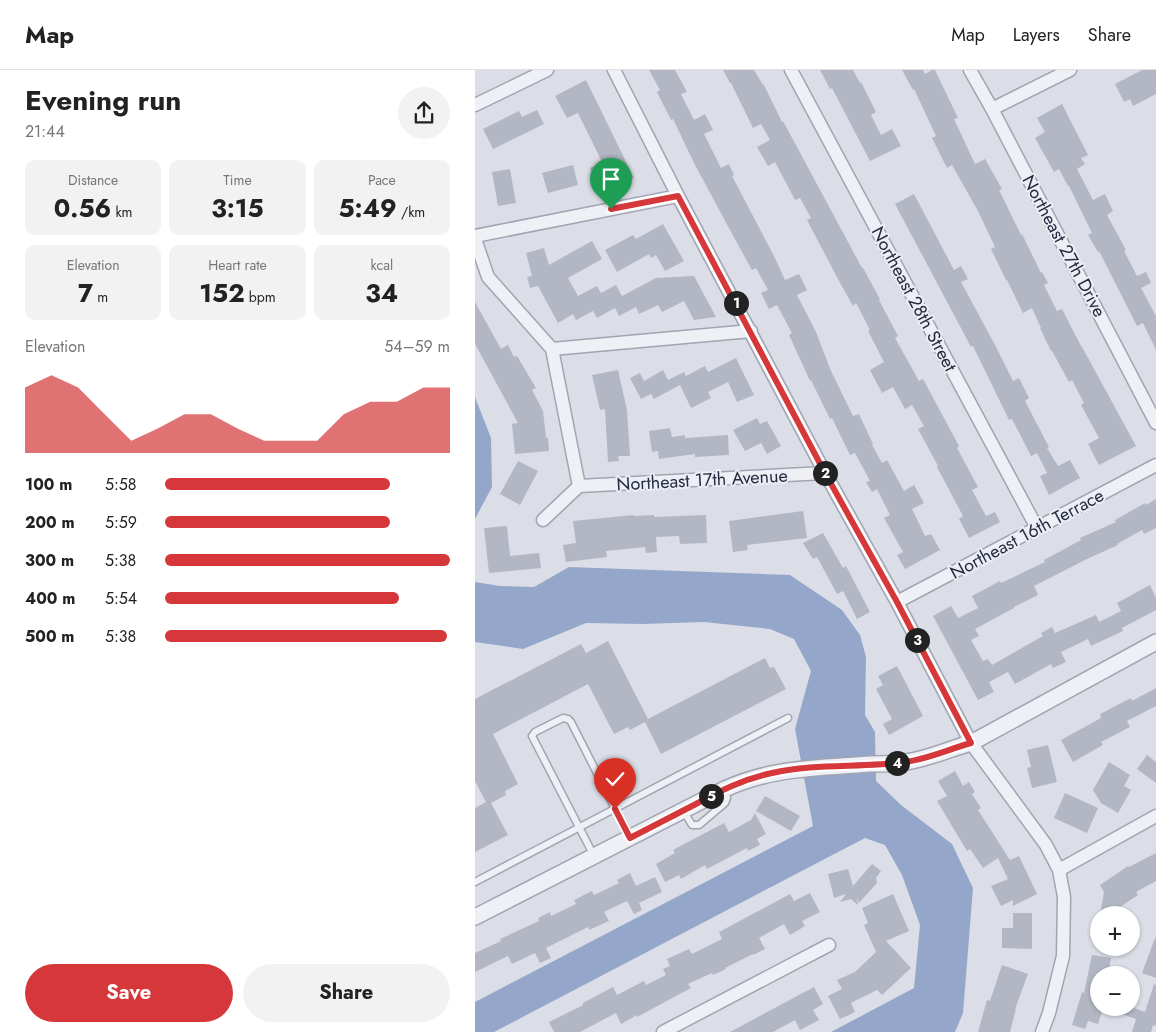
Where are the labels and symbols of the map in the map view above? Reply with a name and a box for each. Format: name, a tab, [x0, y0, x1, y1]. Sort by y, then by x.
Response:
pin	[590, 158, 632, 209]
street label: Northeast 27th Drive	[1016, 170, 1112, 322]
street label: Northeast 28th Street	[865, 222, 964, 377]
pin: 1	[723, 290, 749, 316]
pin: 2	[813, 460, 837, 486]
street label: Northeast 17th Avenue	[616, 463, 788, 497]
street label: Northeast 16th Terrace	[945, 482, 1109, 586]
pin: 3	[905, 628, 929, 652]
pin: 4	[885, 750, 909, 776]
pin	[594, 758, 636, 809]
pin: 5	[699, 784, 723, 808]

